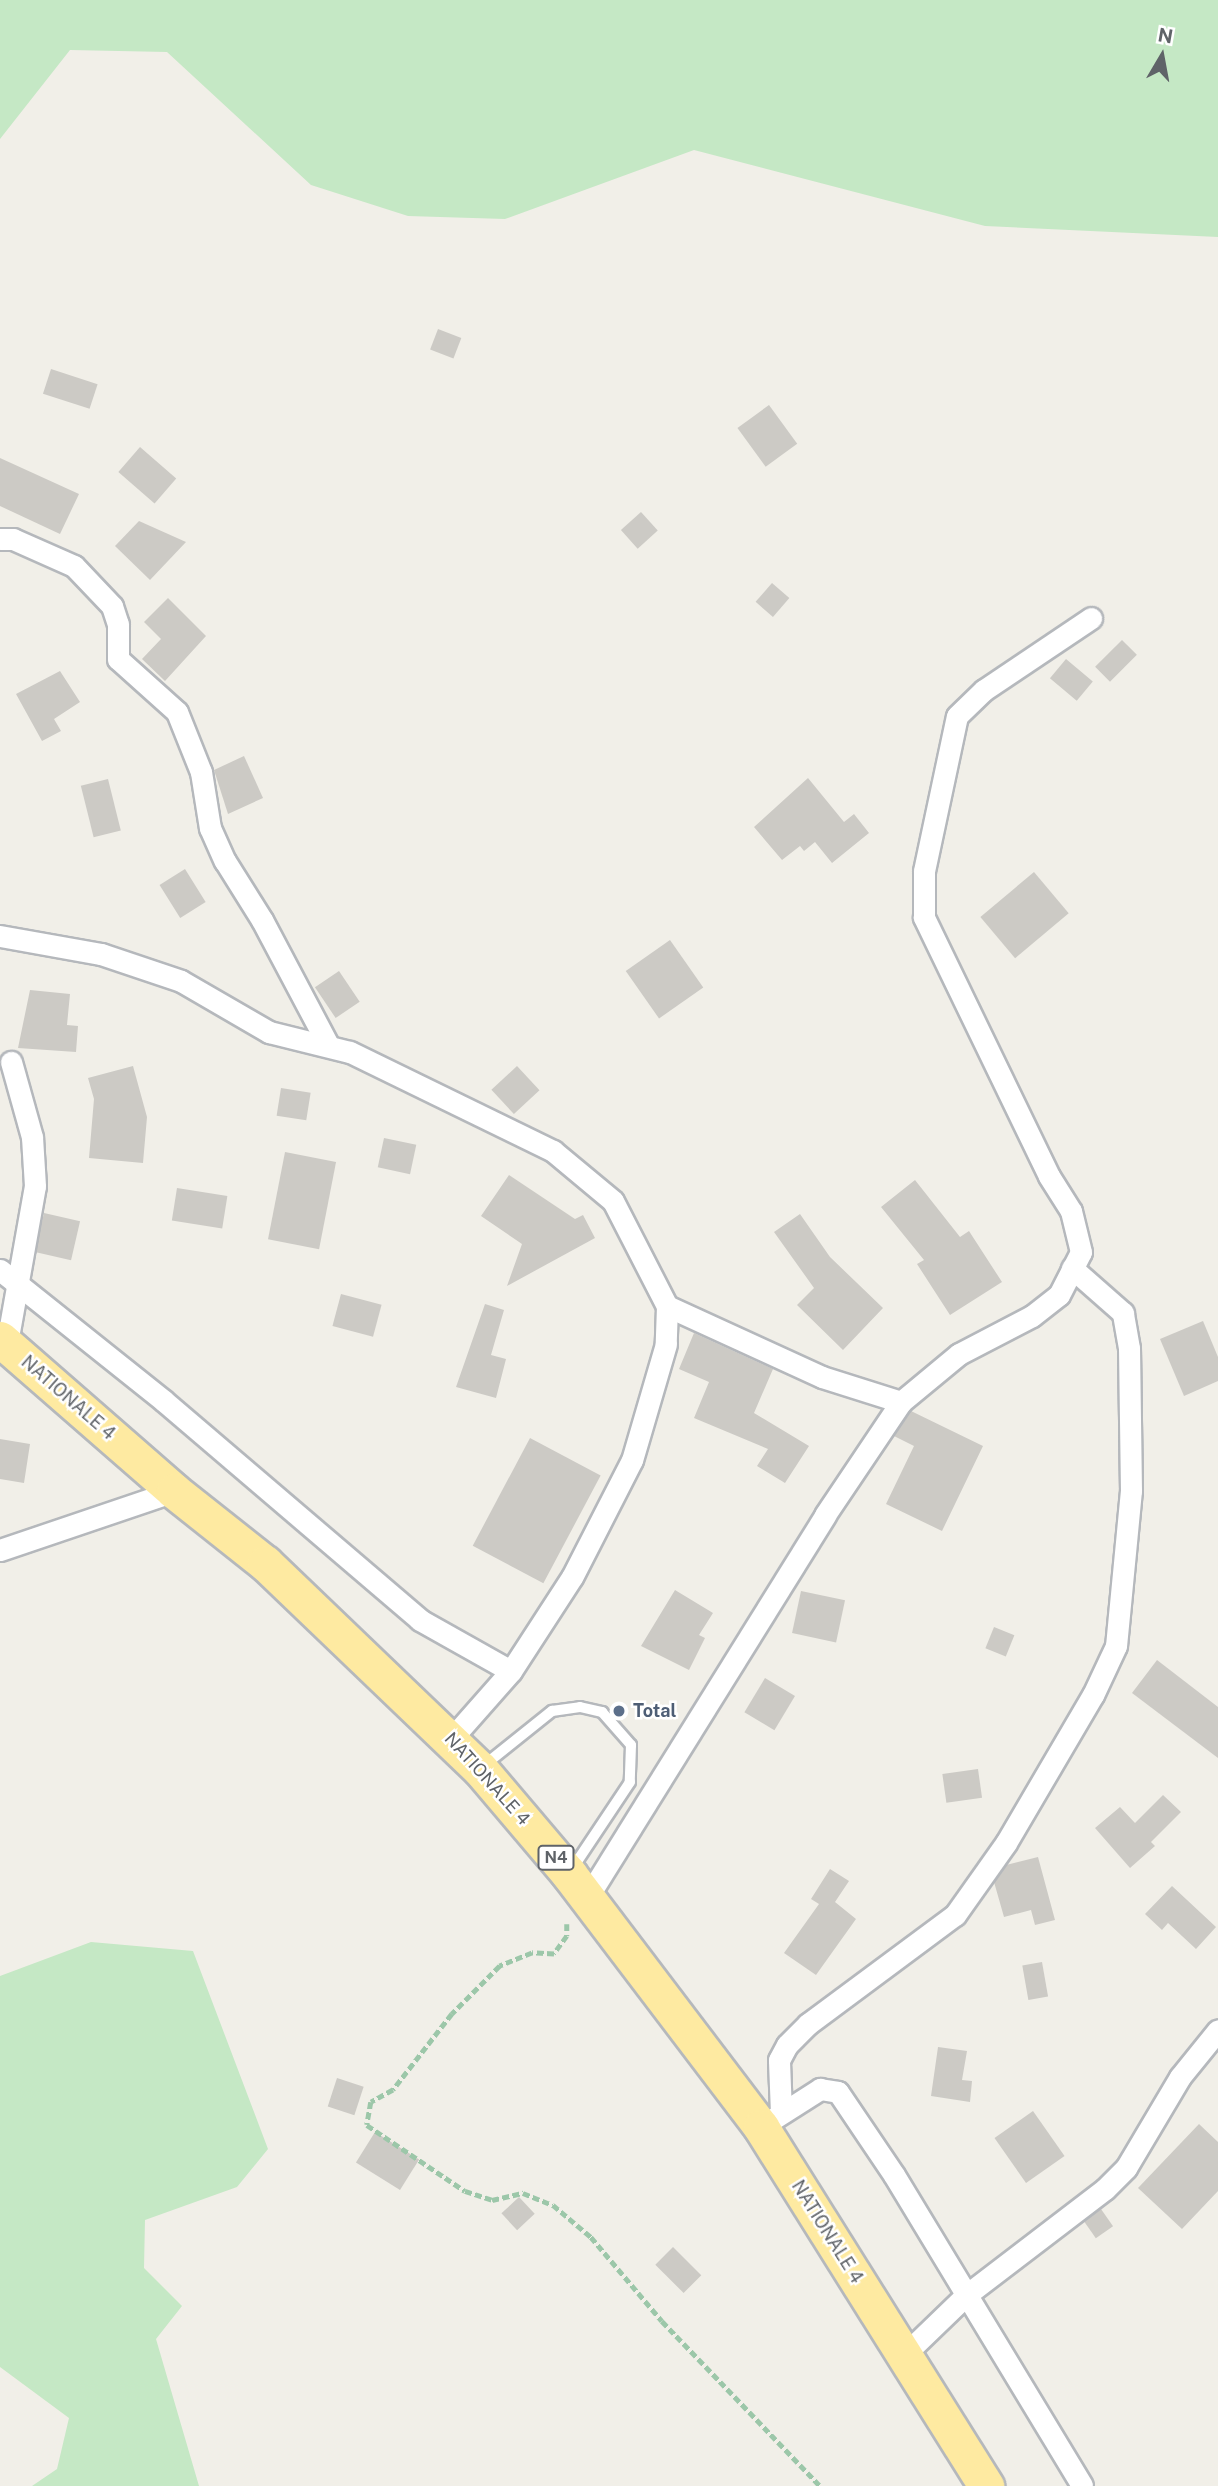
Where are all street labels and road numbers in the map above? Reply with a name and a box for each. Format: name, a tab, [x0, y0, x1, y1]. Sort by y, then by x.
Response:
street label: NATIONALE 4	[17, 1351, 119, 1445]
street label: NATIONALE 4	[440, 1728, 534, 1830]
road number: N4	[537, 1846, 575, 1870]
street label: NATIONALE 4	[787, 2177, 867, 2287]

